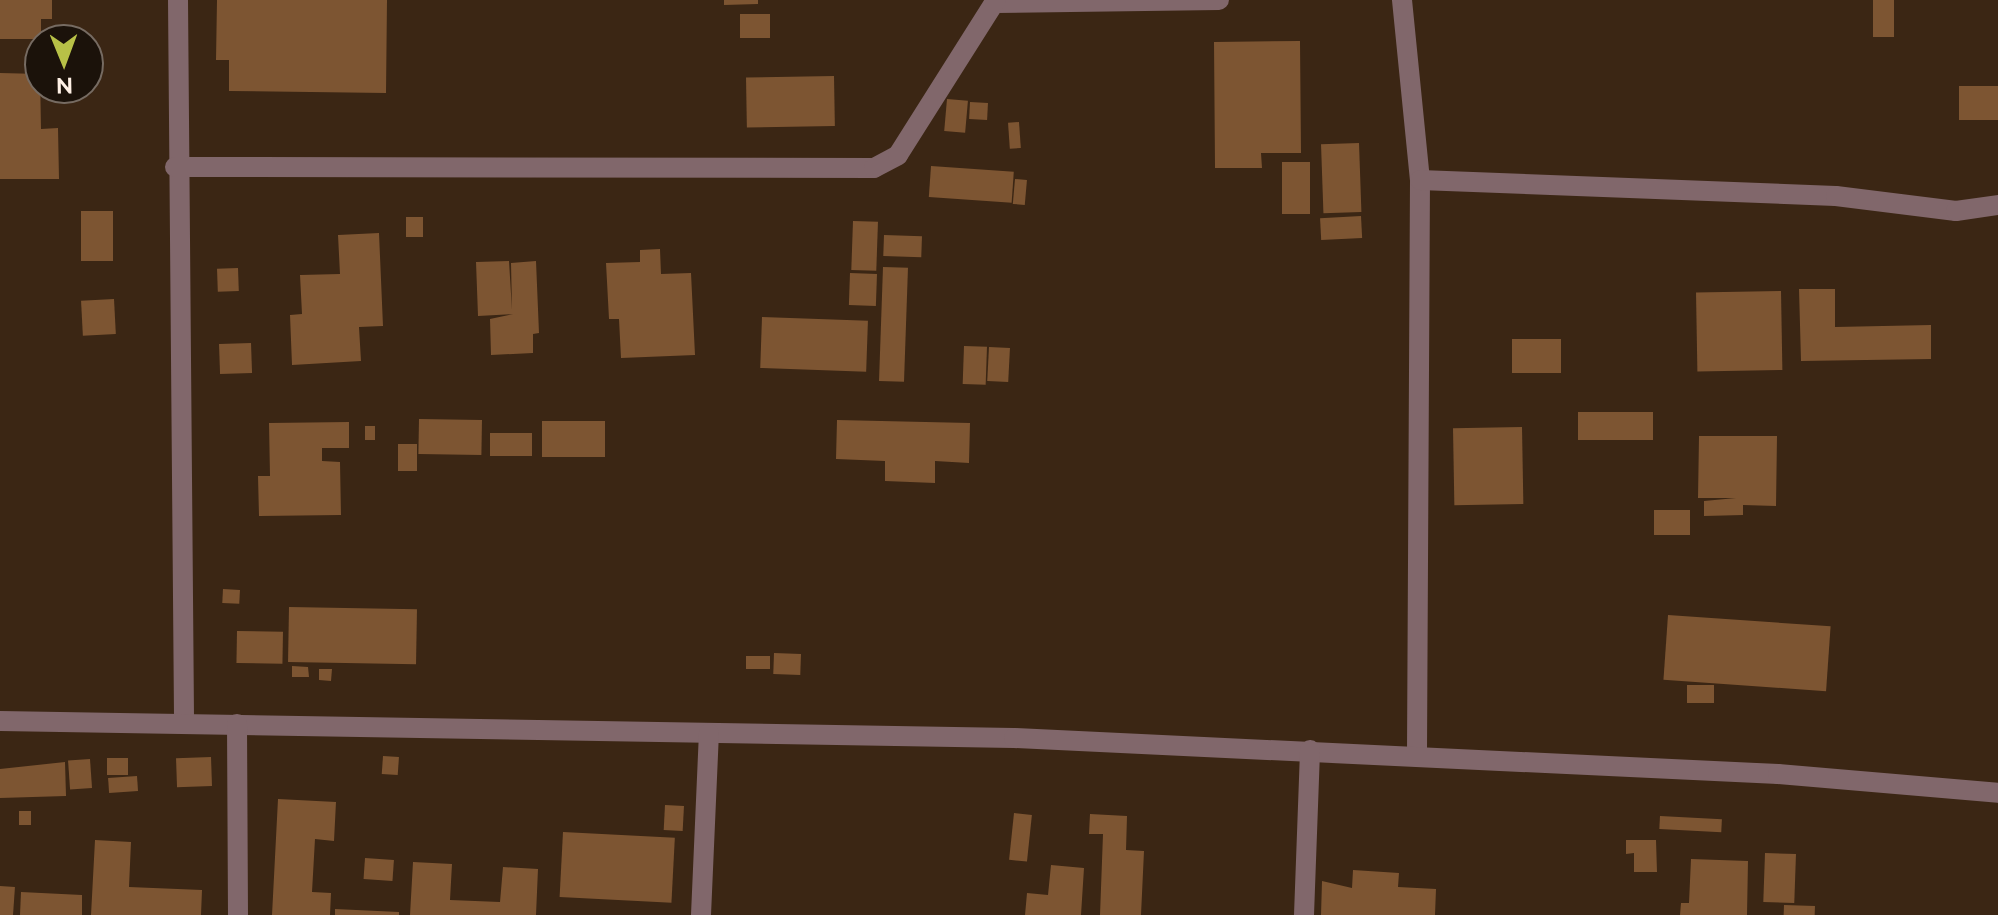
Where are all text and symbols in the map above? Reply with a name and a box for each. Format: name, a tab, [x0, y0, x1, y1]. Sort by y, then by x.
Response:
north arrow	[24, 24, 104, 104]
text: N	[56, 73, 73, 99]

